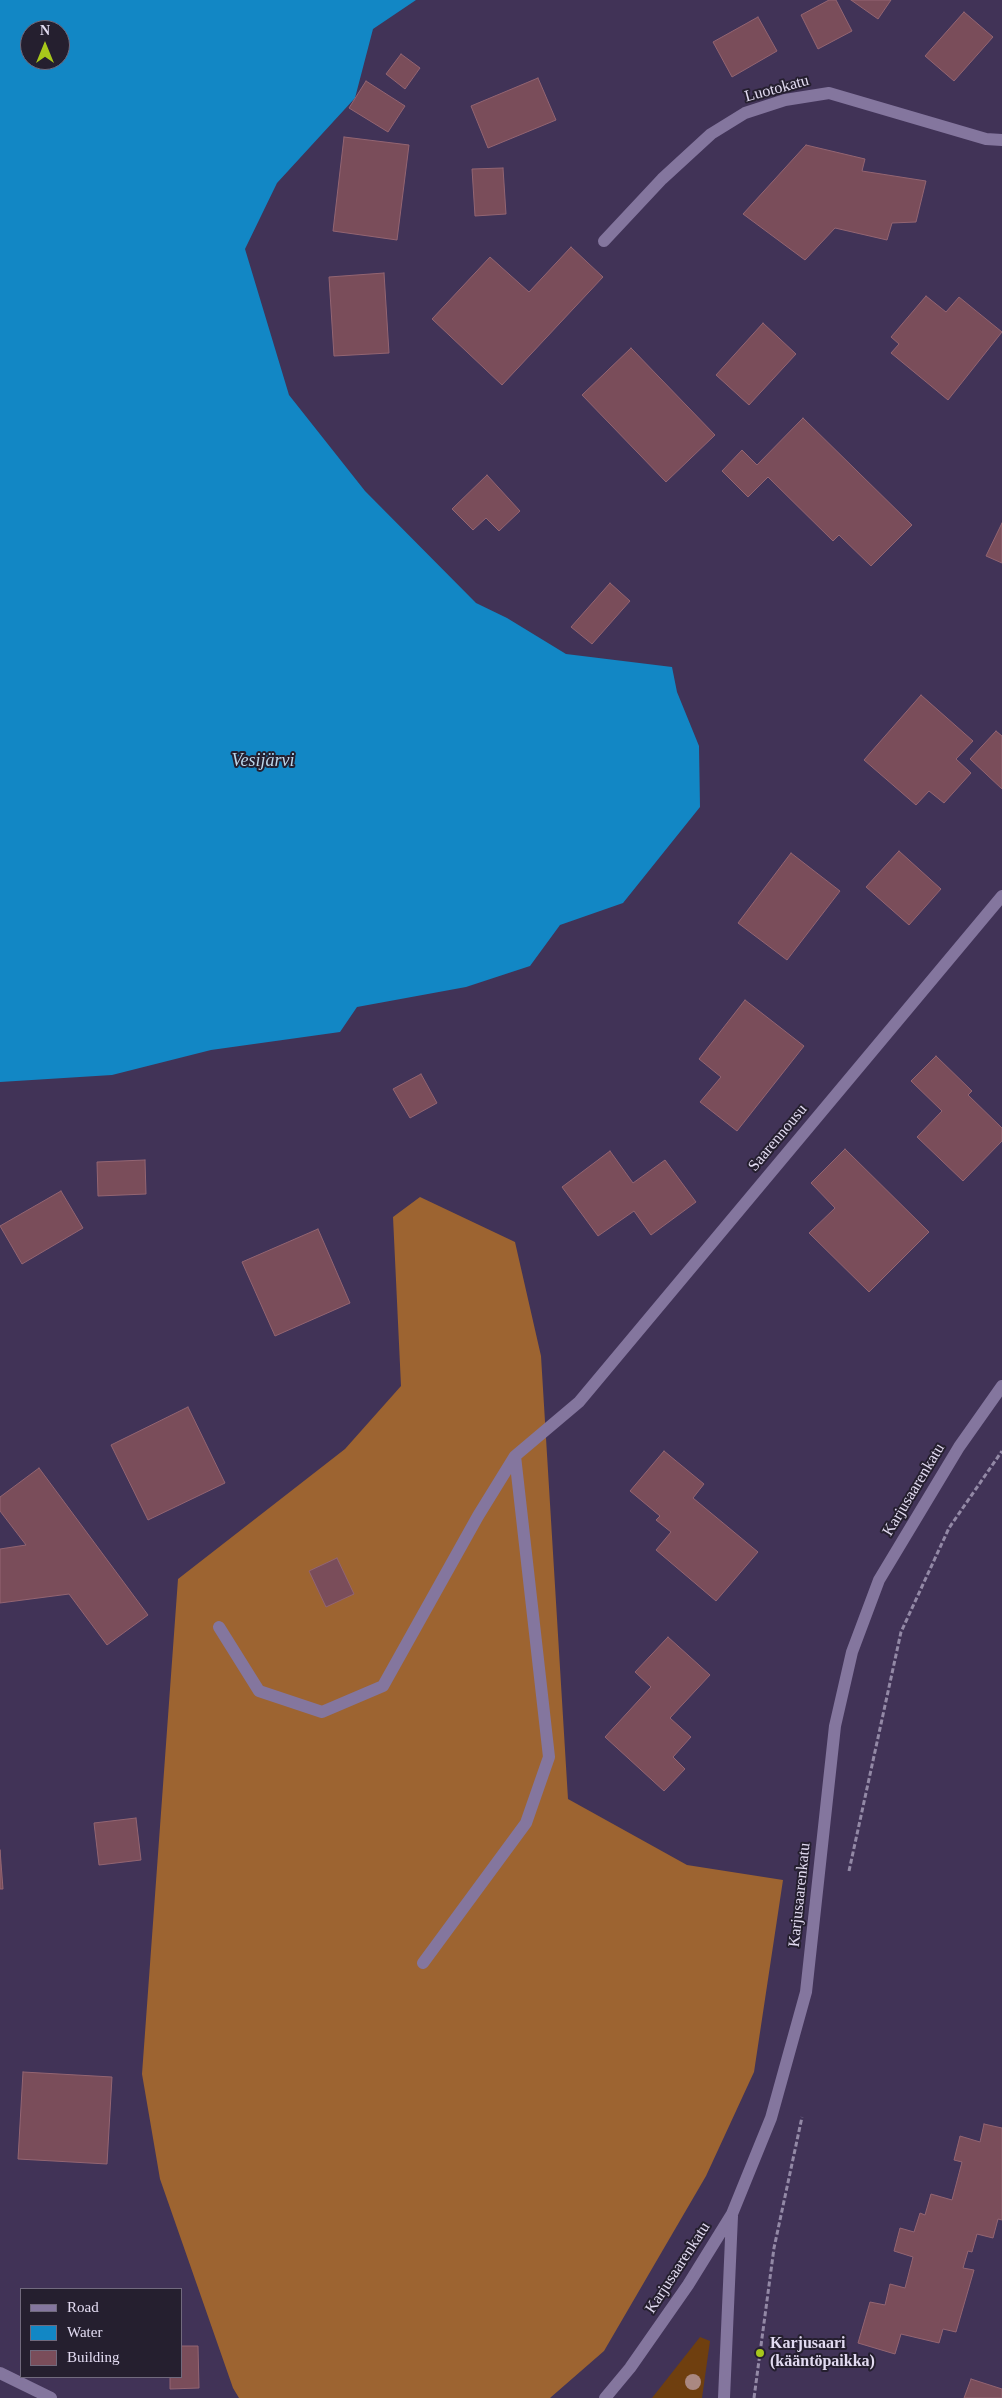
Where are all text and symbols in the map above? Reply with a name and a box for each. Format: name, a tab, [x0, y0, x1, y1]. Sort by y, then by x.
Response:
north arrow	[20, 20, 70, 70]
text: N	[40, 23, 50, 38]
street label: Luotokatu	[743, 71, 811, 107]
water label: Vesijärvi	[232, 750, 294, 772]
street label: Saarennousu	[744, 1101, 812, 1175]
street label: Karjusaarenkatu	[879, 1440, 949, 1540]
street label: Karjusaarenkatu	[785, 1842, 815, 1948]
street label: Karjusaarenkatu	[641, 2219, 715, 2317]
legend	[20, 2288, 182, 2378]
text: Road	[67, 2299, 99, 2315]
text: Water	[67, 2324, 102, 2340]
place label: Karjusaari (kääntöpaikka)	[770, 2334, 875, 2372]
marker: Karjusaari (kääntöpaikka)	[754, 2347, 766, 2359]
text: Building	[67, 2349, 120, 2365]

